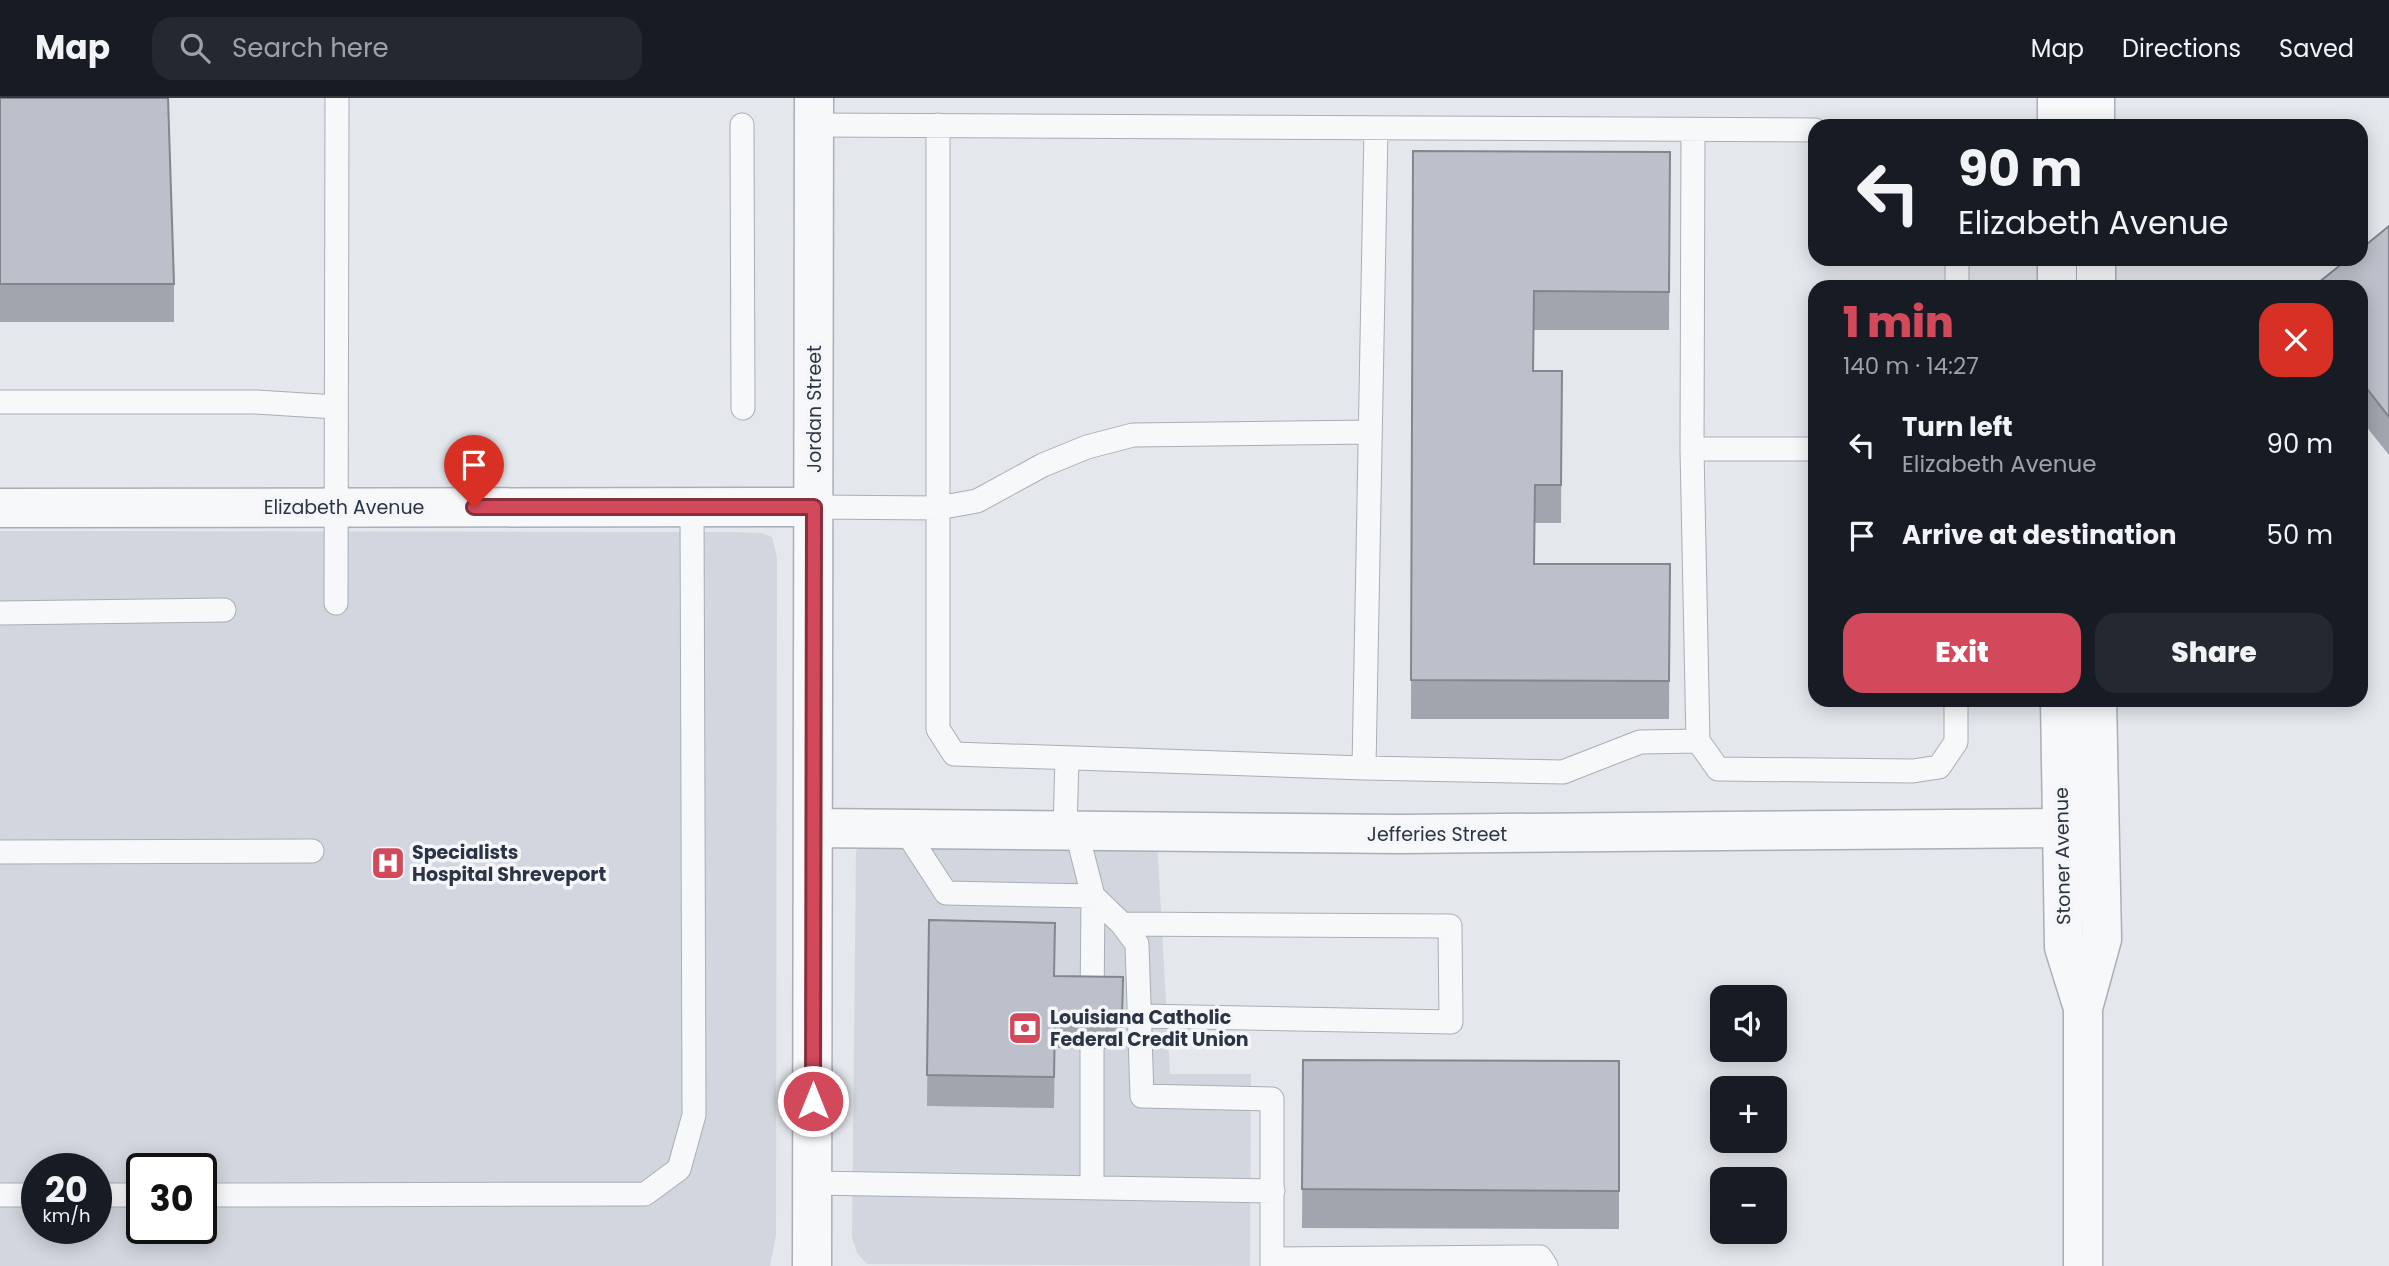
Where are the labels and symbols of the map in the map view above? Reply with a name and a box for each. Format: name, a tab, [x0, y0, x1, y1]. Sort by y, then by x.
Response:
street label: Jordan Street	[801, 345, 828, 473]
pin	[444, 435, 504, 507]
street label: Elizabeth Avenue	[264, 494, 424, 521]
street label: Stoner Avenue	[2048, 787, 2077, 925]
street label: Jefferies Street	[1367, 821, 1507, 848]
place label: Specialists Hospital Shreveport	[412, 839, 606, 888]
hospital icon: Specialists Hospital Shreveport	[369, 844, 407, 882]
place label: Louisiana Catholic Federal Credit Union	[1050, 1004, 1249, 1053]
bank icon: Louisiana Catholic Federal Credit Union	[1006, 1009, 1044, 1047]
position arrow	[776, 1064, 850, 1138]
speed limit sign: 30	[126, 1153, 217, 1244]

